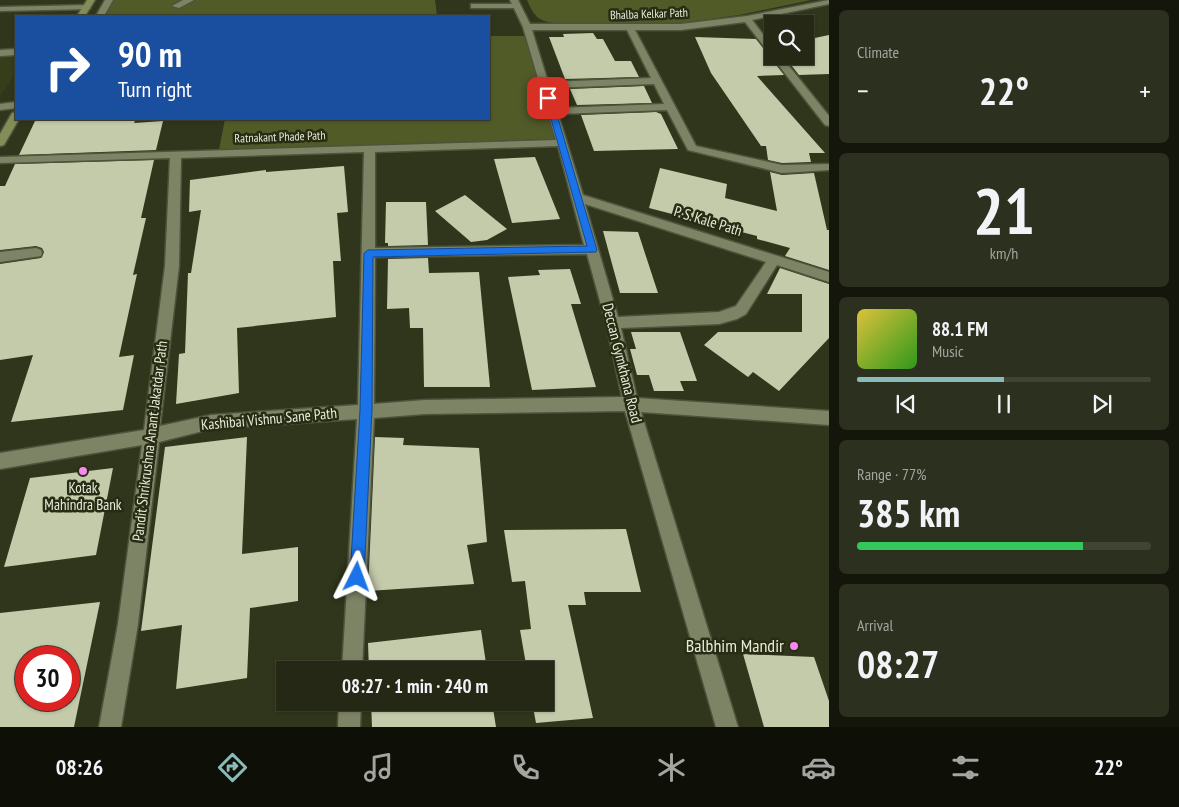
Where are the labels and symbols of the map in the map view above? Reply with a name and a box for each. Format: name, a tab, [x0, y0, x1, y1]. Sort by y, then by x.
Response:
street label: Bhalba Kelkar Path	[610, 5, 688, 22]
pin	[527, 77, 569, 119]
street label: Ratnakant Phade Path	[234, 127, 326, 146]
street label: P. S. Kale Path	[672, 201, 745, 240]
street label: Deccan Gymkhana Road	[598, 301, 647, 425]
street label: Pandit Shrikrushna Anant Jakatdar Path	[128, 340, 171, 542]
street label: Kashibai Vishnu Sane Path	[200, 403, 338, 434]
marker: Kotak Mahindra Bank	[77, 465, 89, 477]
place label: Kotak Mahindra Bank	[44, 478, 122, 514]
position arrow	[330, 550, 382, 602]
place label: Balbhim Mandir	[686, 634, 784, 657]
marker: Balbhim Mandir	[788, 640, 800, 652]
speed limit sign: 30	[15, 646, 80, 711]

